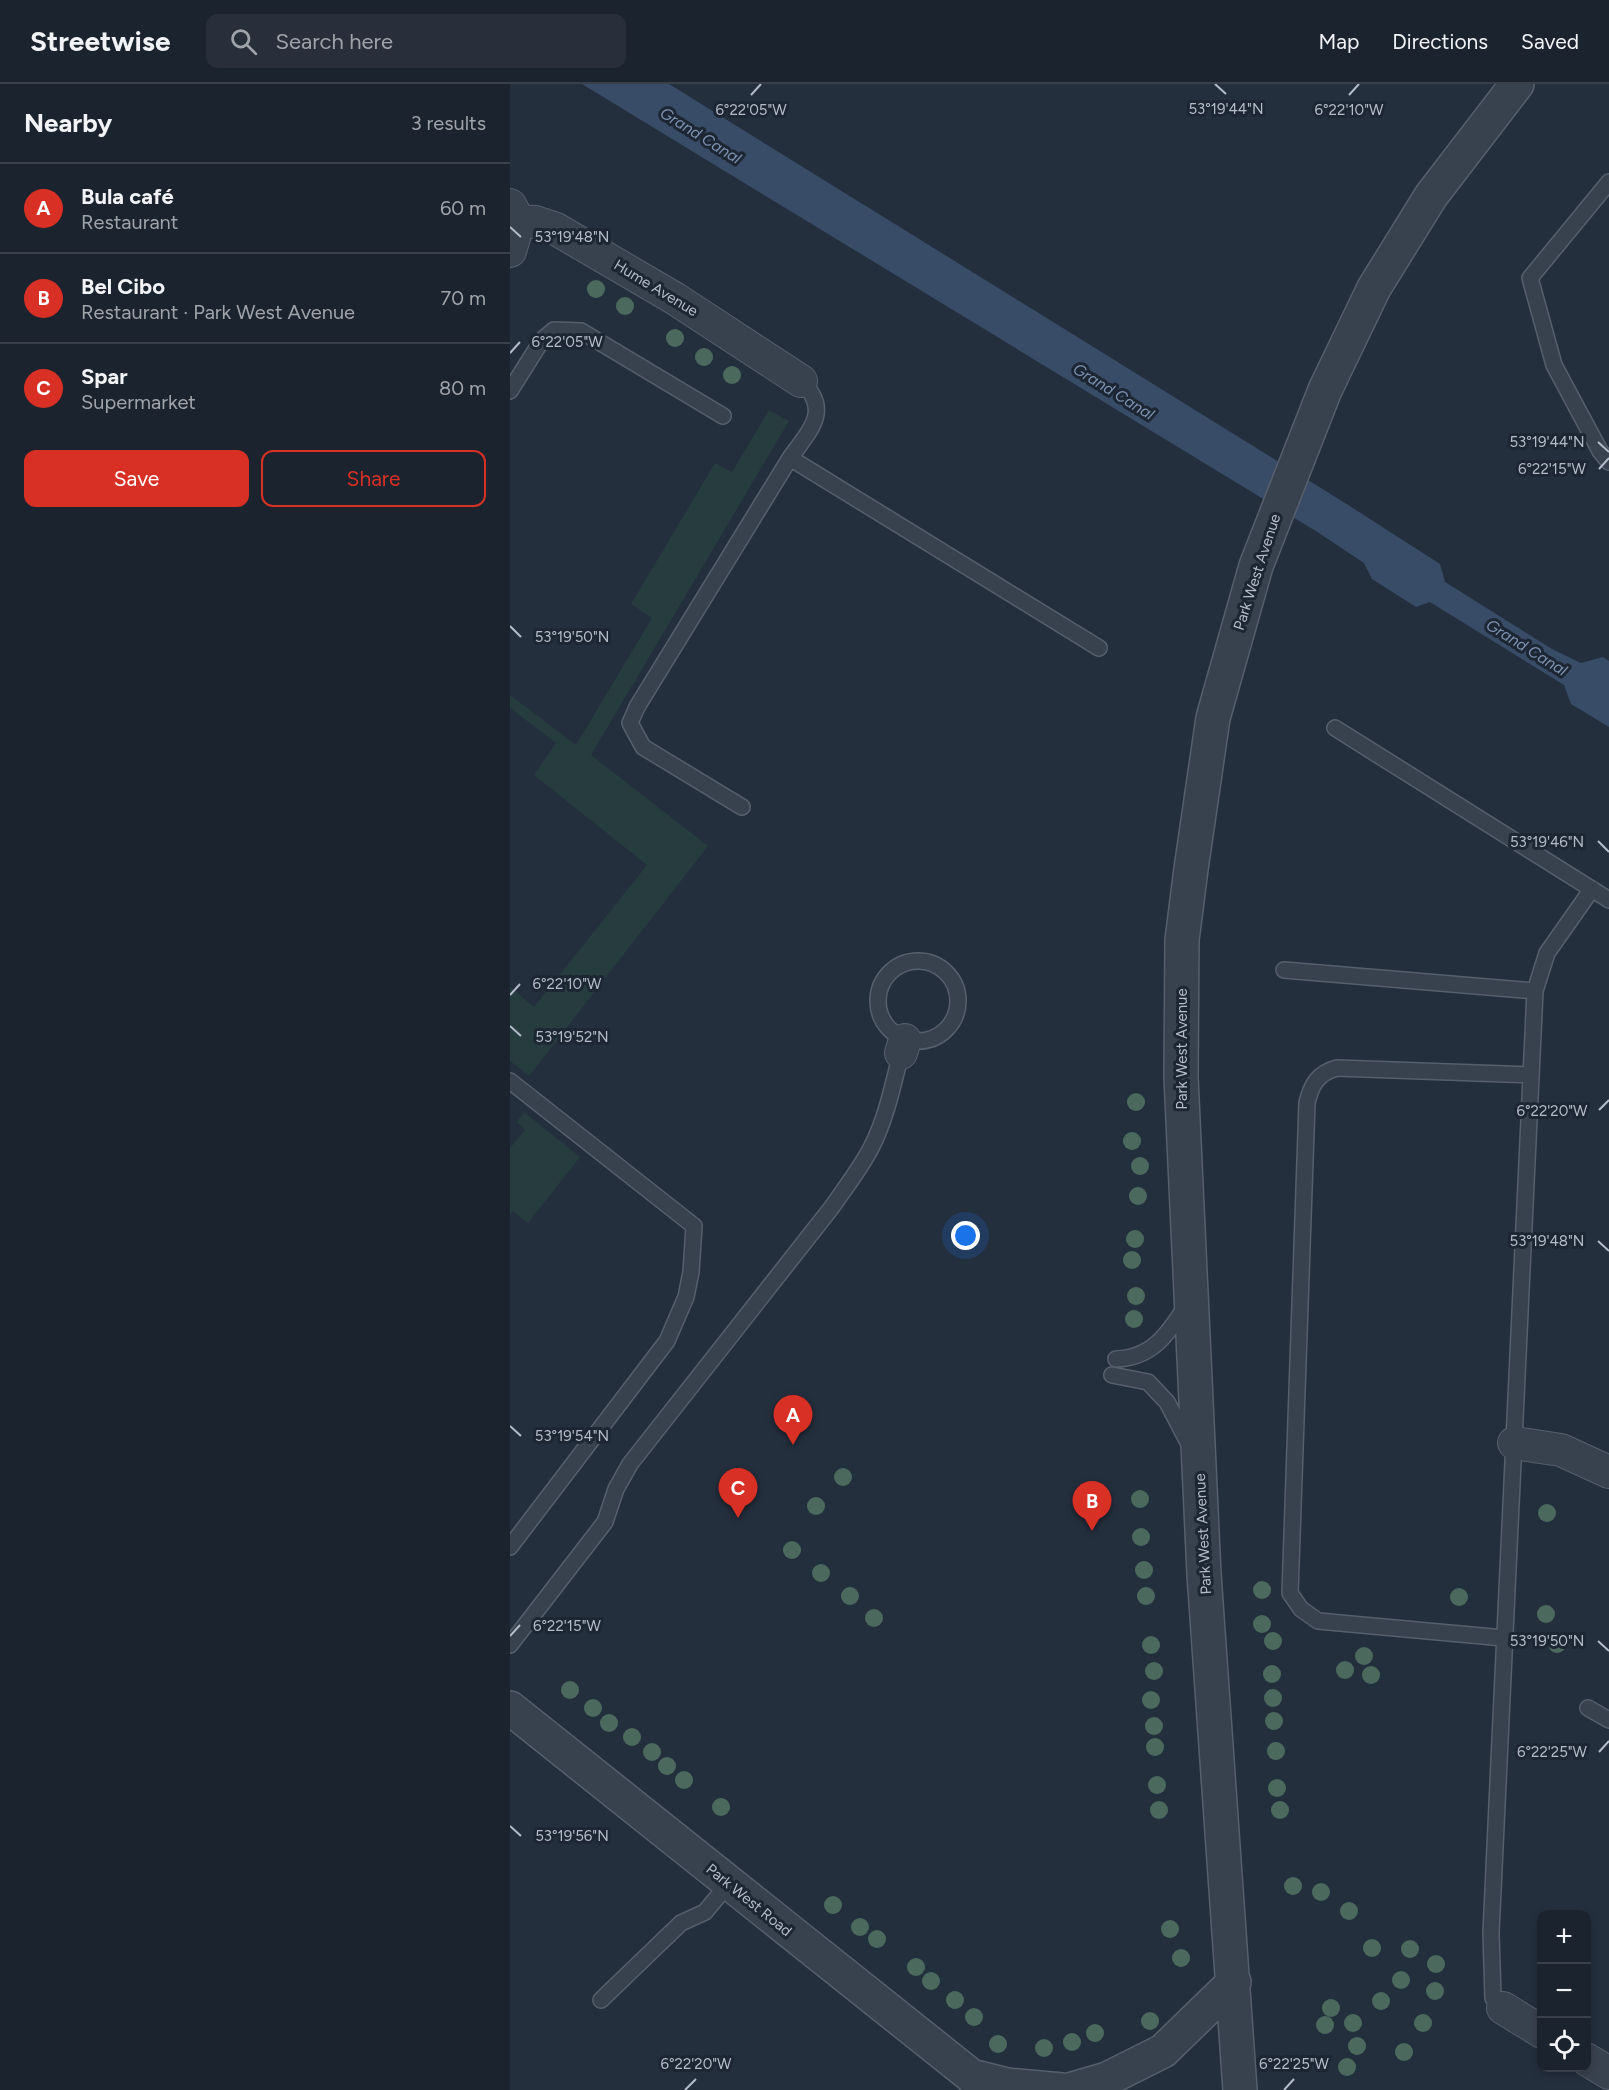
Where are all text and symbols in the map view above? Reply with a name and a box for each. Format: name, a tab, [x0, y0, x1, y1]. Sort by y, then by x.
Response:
search box	[206, 14, 626, 68]
text: Streetwise	[30, 24, 170, 58]
icon: search	[227, 25, 260, 58]
text: Search here	[275, 28, 393, 55]
text: Map	[1318, 29, 1359, 54]
text: Directions	[1392, 29, 1488, 54]
text: Saved	[1521, 29, 1579, 54]
text: 53°19'44"N	[1188, 100, 1264, 118]
text: 6°22'05"W	[715, 101, 787, 119]
text: 6°22'10"W	[1315, 101, 1384, 119]
water label: Grand Canal	[657, 103, 745, 168]
text: Nearby	[24, 107, 112, 139]
text: 3 results	[411, 111, 486, 135]
text: Bula café	[81, 183, 174, 210]
text: A	[36, 196, 51, 220]
text: 60 m	[440, 196, 486, 220]
text: Restaurant	[81, 210, 178, 234]
text: 53°19'48"N	[535, 228, 609, 246]
street label: Hume Avenue	[611, 256, 701, 320]
text: Bel Cibo	[81, 273, 165, 300]
text: B	[37, 286, 50, 310]
text: 70 m	[440, 286, 486, 310]
text: Restaurant · Park West Avenue	[81, 300, 355, 324]
text: 6°22'05"W	[531, 333, 603, 351]
water label: Grand Canal	[1070, 359, 1158, 424]
text: Spar	[81, 363, 128, 390]
text: C	[36, 376, 51, 400]
text: 80 m	[439, 376, 486, 400]
text: Supermarket	[81, 390, 196, 414]
text: 53°19'44"N	[1509, 433, 1585, 451]
button: Save	[24, 450, 249, 507]
button: Share	[261, 450, 486, 507]
text: 6°22'15"W	[1518, 460, 1587, 478]
street label: Park West Avenue	[1230, 512, 1284, 632]
water label: Grand Canal	[1483, 615, 1571, 680]
text: 53°19'50"N	[535, 628, 609, 646]
text: 53°19'46"N	[1510, 833, 1584, 851]
text: 6°22'10"W	[533, 975, 602, 993]
street label: Park West Avenue	[1173, 988, 1191, 1110]
text: 53°19'52"N	[535, 1028, 609, 1046]
text: 6°22'20"W	[1517, 1102, 1588, 1120]
your location	[951, 1221, 980, 1250]
text: 53°19'48"N	[1510, 1232, 1584, 1250]
pin: A	[774, 1396, 812, 1445]
text: 53°19'54"N	[535, 1427, 609, 1445]
pin: C	[718, 1468, 758, 1518]
street label: Park West Avenue	[1191, 1473, 1215, 1595]
pin: B	[1072, 1482, 1112, 1531]
text: 6°22'15"W	[533, 1617, 602, 1635]
text: 53°19'50"N	[1510, 1632, 1584, 1650]
text: 6°22'25"W	[1517, 1743, 1588, 1761]
text: 53°19'56"N	[535, 1827, 609, 1845]
street label: Park West Road	[702, 1860, 796, 1940]
map controls	[1537, 1910, 1591, 2072]
button: +	[1537, 1910, 1591, 1964]
button: −	[1537, 1964, 1591, 2018]
button: locate	[1537, 2018, 1591, 2072]
text: 6°22'20"W	[661, 2055, 732, 2073]
text: 6°22'25"W	[1259, 2055, 1330, 2073]

